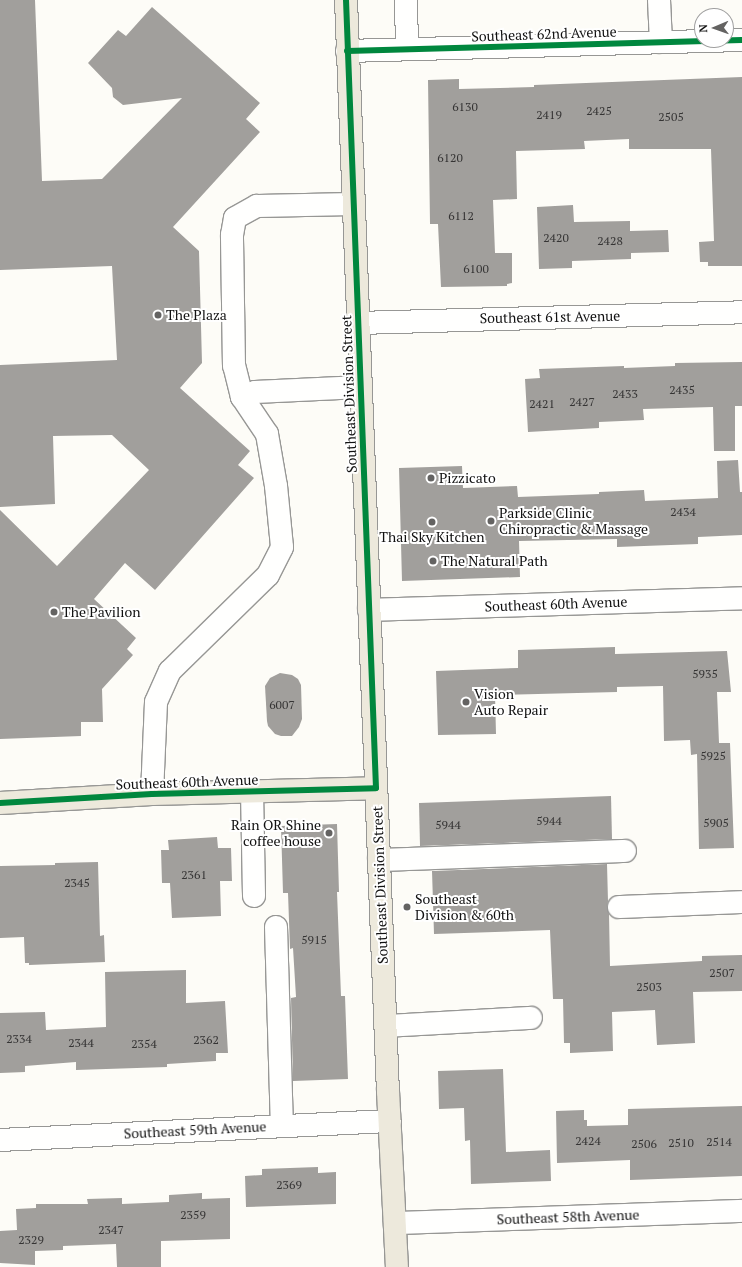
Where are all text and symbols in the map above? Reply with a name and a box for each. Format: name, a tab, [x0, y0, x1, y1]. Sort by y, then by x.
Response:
north arrow	[694, 8, 734, 48]
street label: Southeast 62nd Avenue	[471, 23, 617, 45]
text: N	[696, 24, 710, 33]
house number: 6130	[452, 100, 478, 114]
house number: 2425	[586, 104, 612, 118]
house number: 2419	[536, 108, 562, 122]
house number: 2505	[658, 110, 684, 124]
house number: 6120	[437, 151, 463, 165]
house number: 6112	[448, 209, 474, 223]
house number: 2420	[543, 231, 569, 245]
house number: 2428	[597, 234, 623, 248]
house number: 6100	[463, 262, 489, 276]
place label: The Plaza	[166, 307, 227, 323]
street label: Southeast 61st Avenue	[479, 307, 621, 327]
marker: The Plaza	[153, 310, 163, 320]
street label: Southeast Division Street	[338, 315, 360, 473]
house number: 2435	[669, 383, 695, 397]
house number: 2433	[612, 387, 638, 401]
house number: 2427	[569, 395, 595, 409]
house number: 2421	[529, 397, 555, 411]
place label: Pizzicato	[439, 470, 496, 486]
marker: Pizzicato	[426, 473, 436, 483]
place label: Parkside Clinic Chiropractic & Massage	[499, 505, 648, 538]
house number: 2434	[670, 505, 696, 519]
marker: Parkside Clinic Chiropractic & Massage	[486, 516, 496, 526]
marker: Thai Sky Kitchen	[427, 517, 437, 527]
place label: Thai Sky Kitchen	[379, 529, 485, 545]
place label: The Natural Path	[441, 553, 548, 569]
marker: The Natural Path	[428, 556, 438, 566]
street label: Southeast 60th Avenue	[484, 593, 628, 615]
place label: The Pavilion	[62, 604, 141, 620]
marker: The Pavilion	[49, 607, 59, 617]
house number: 5935	[692, 667, 718, 681]
place label: Vision Auto Repair	[474, 686, 548, 718]
marker: Vision Auto Repair	[461, 697, 471, 707]
house number: 6007	[269, 698, 295, 712]
house number: 5925	[700, 749, 726, 763]
street label: Southeast 60th Avenue	[115, 771, 259, 793]
street label: Southeast Division Street	[369, 806, 391, 964]
house number: 5944	[536, 814, 562, 828]
house number: 5905	[703, 816, 729, 830]
place label: Rain OR Shine coffee house	[231, 817, 321, 850]
house number: 5944	[435, 818, 461, 832]
marker: Rain OR Shine coffee house	[324, 828, 334, 838]
house number: 2361	[181, 868, 207, 882]
house number: 2345	[64, 876, 90, 890]
place label: Southeast Division & 60th	[415, 891, 514, 924]
marker: Southeast Division & 60th	[402, 902, 412, 912]
house number: 5915	[301, 933, 327, 947]
house number: 2507	[709, 966, 735, 980]
house number: 2503	[636, 980, 662, 994]
house number: 2334	[6, 1032, 32, 1046]
house number: 2362	[193, 1033, 219, 1047]
house number: 2344	[68, 1036, 94, 1050]
house number: 2354	[131, 1037, 157, 1051]
street label: Southeast 59th Avenue	[123, 1118, 267, 1142]
house number: 2424	[575, 1134, 601, 1148]
house number: 2514	[706, 1135, 732, 1149]
house number: 2510	[668, 1136, 694, 1150]
house number: 2506	[631, 1137, 657, 1151]
house number: 2369	[276, 1178, 302, 1192]
street label: Southeast 58th Avenue	[496, 1206, 640, 1228]
house number: 2359	[180, 1208, 206, 1222]
house number: 2347	[98, 1223, 124, 1237]
house number: 2329	[18, 1233, 44, 1247]

